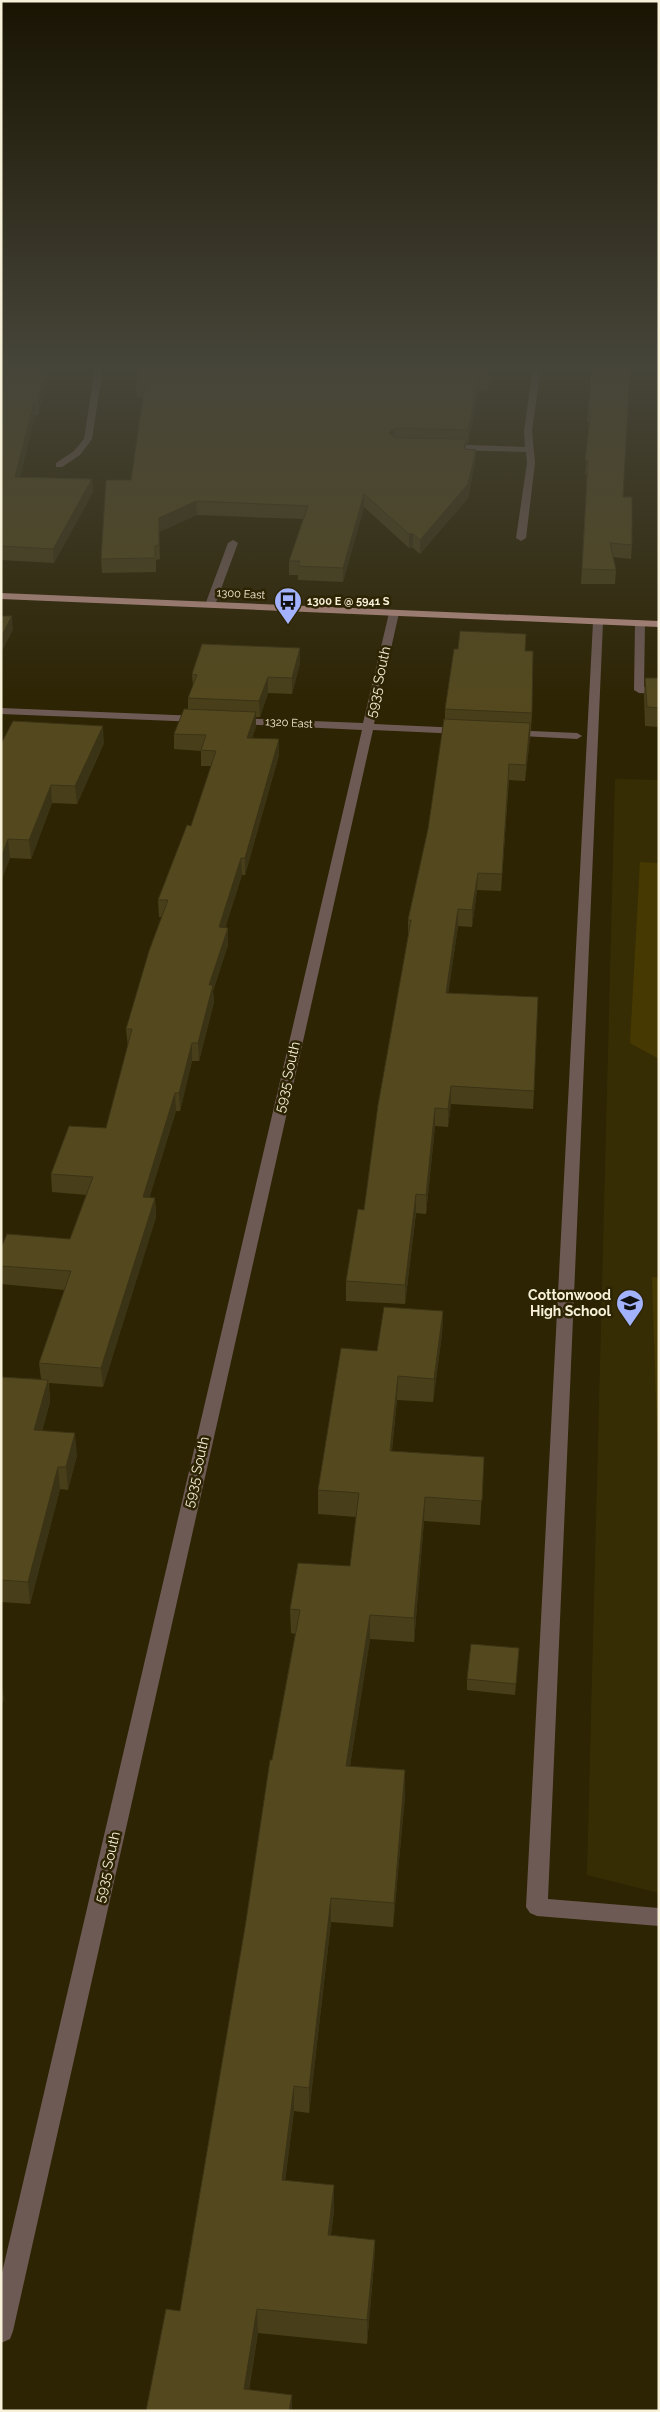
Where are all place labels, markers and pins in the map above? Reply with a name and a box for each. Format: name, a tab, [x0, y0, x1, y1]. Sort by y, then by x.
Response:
bus stop icon: 1300 E @ 5941 S	[273, 586, 303, 625]
place label: 1300 E @ 5941 S	[307, 595, 390, 608]
place label: Cottonwood High School	[528, 1287, 612, 1319]
school or university icon: Cottonwood High School	[615, 1288, 645, 1327]

